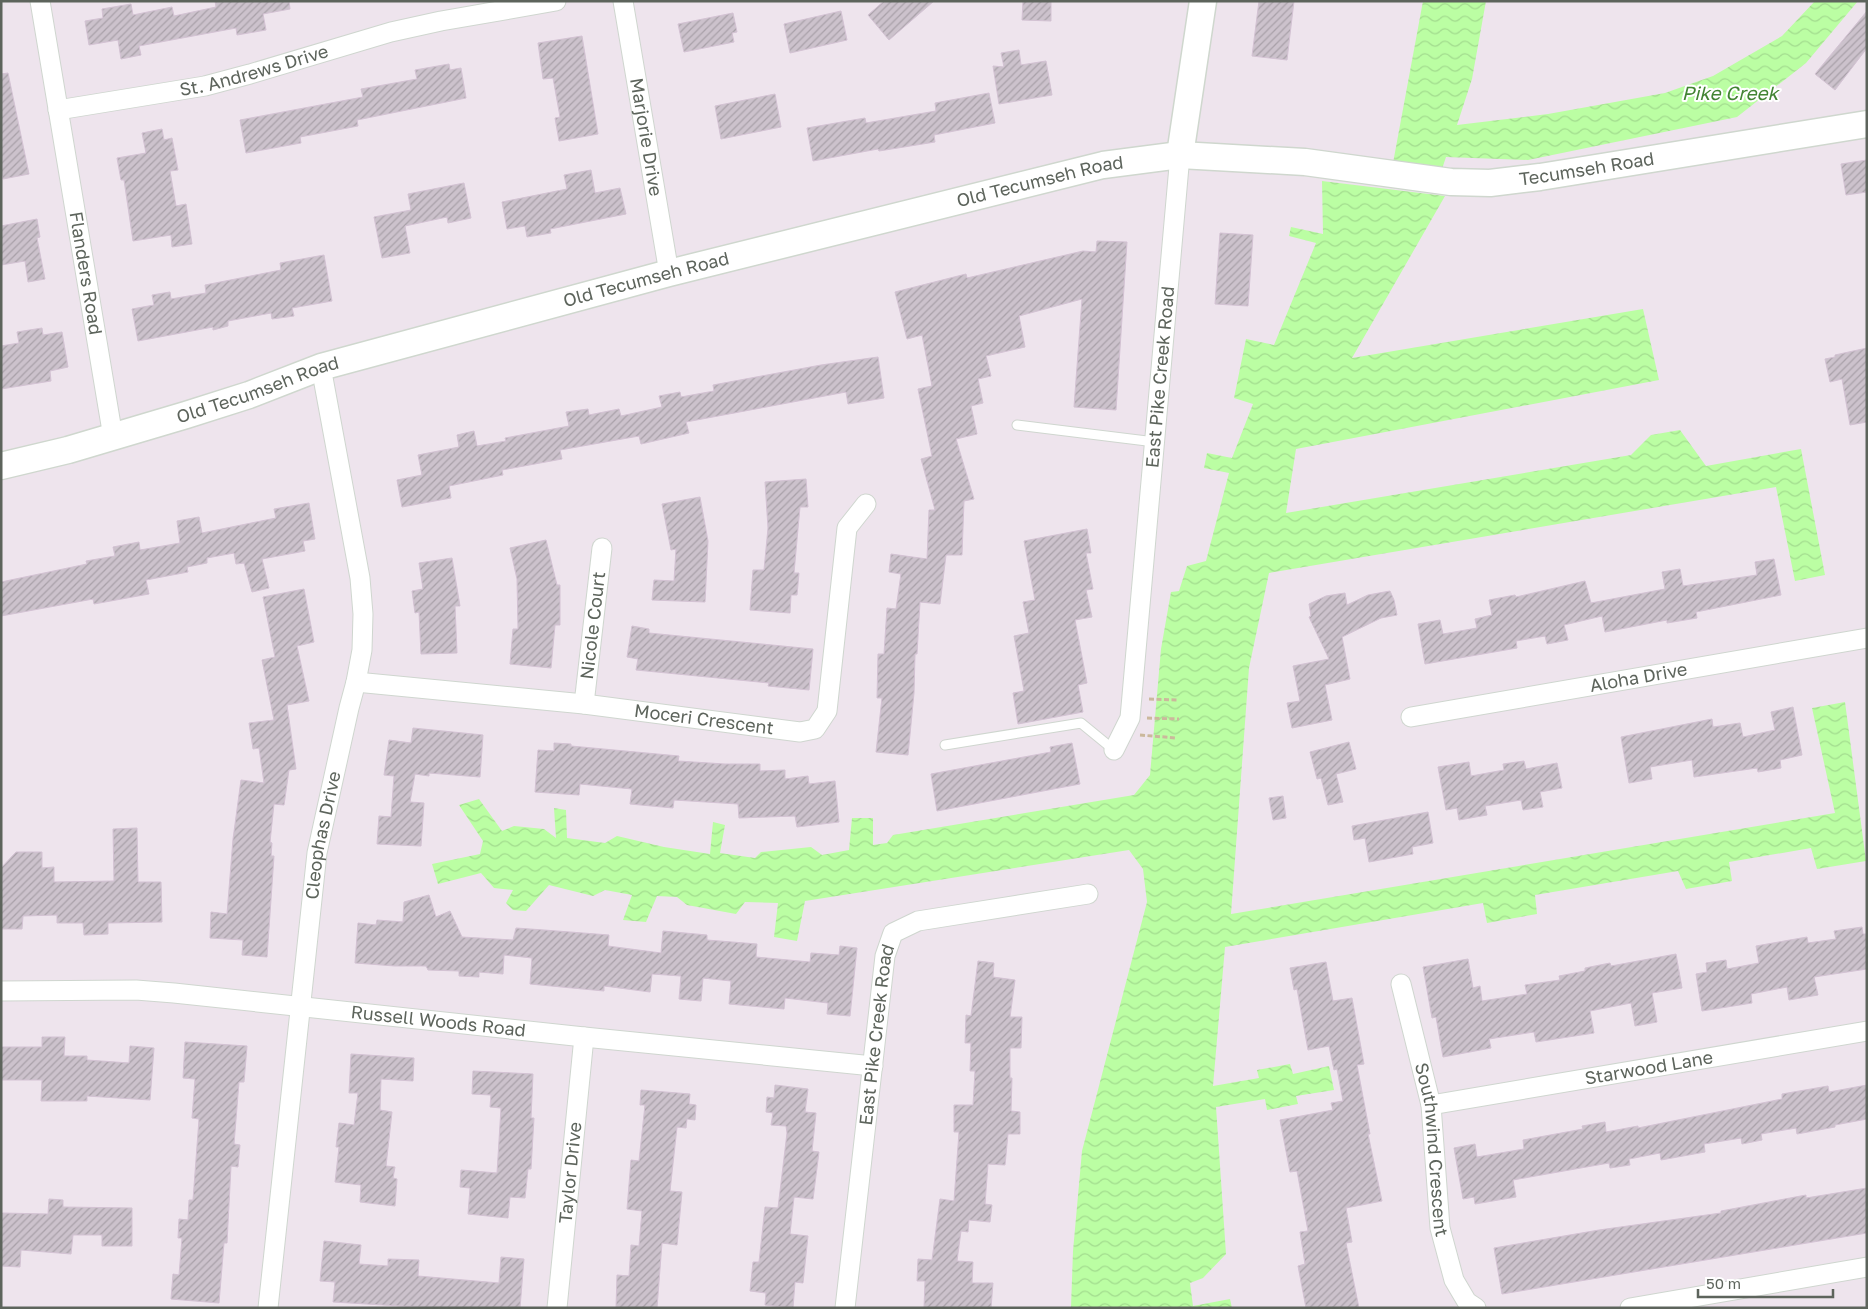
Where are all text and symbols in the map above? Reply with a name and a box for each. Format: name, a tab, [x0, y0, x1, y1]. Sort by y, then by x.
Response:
street label: St. Andrews Drive	[178, 39, 331, 100]
street label: Marjorie Drive	[626, 76, 668, 198]
water label: Pike Creek	[1682, 81, 1781, 104]
street label: Tecumseh Road	[1518, 147, 1656, 189]
street label: Old Tecumseh Road	[954, 150, 1125, 211]
street label: Flanders Road	[65, 210, 108, 336]
street label: Old Tecumseh Road	[560, 246, 731, 311]
street label: East Pike Creek Road	[1140, 285, 1178, 469]
street label: Old Tecumseh Road	[174, 351, 341, 427]
street label: Nicole Court	[575, 570, 609, 680]
street label: Aloha Drive	[1588, 657, 1689, 696]
street label: Moceri Crescent	[633, 699, 775, 738]
street label: Cleophas Drive	[300, 769, 345, 901]
street label: East Pike Creek Road	[854, 941, 898, 1127]
street label: Russell Woods Road	[350, 1000, 527, 1041]
street label: Starwood Lane	[1583, 1045, 1714, 1089]
street label: Southwind Crescent	[1411, 1060, 1454, 1239]
street label: Taylor Drive	[553, 1121, 585, 1224]
scale bar	[1698, 1266, 1833, 1298]
text: 50 m	[1706, 1274, 1741, 1292]

